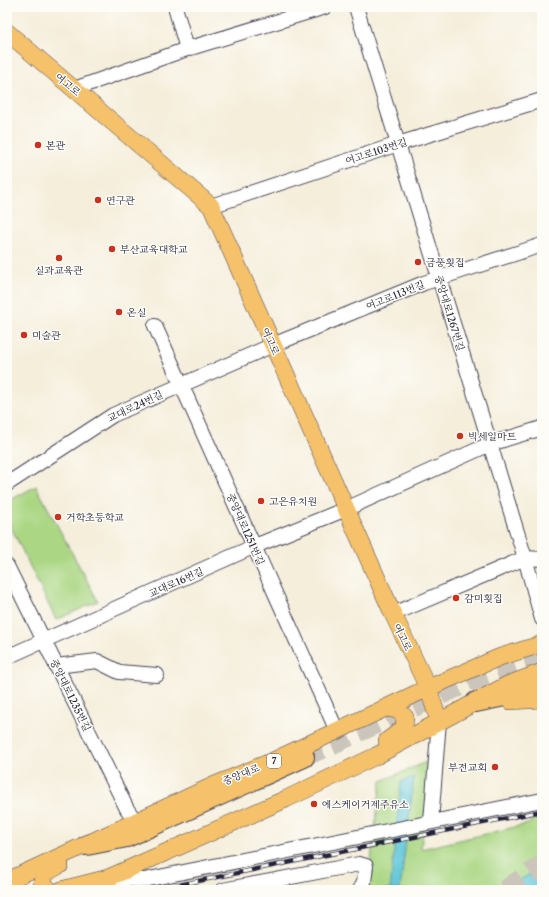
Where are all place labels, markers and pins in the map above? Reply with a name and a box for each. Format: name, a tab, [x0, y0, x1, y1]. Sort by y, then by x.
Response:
place label: 본관	[46, 139, 66, 152]
marker: 본관	[33, 140, 43, 150]
place label: 연구관	[106, 194, 135, 207]
marker: 연구관	[93, 195, 103, 205]
place label: 부산교육대학교	[120, 243, 188, 256]
marker: 부산교육대학교	[107, 244, 117, 254]
marker: 실과교육관	[54, 253, 64, 263]
place label: 금풍횟집	[426, 256, 465, 269]
marker: 금풍횟집	[413, 257, 423, 267]
place label: 실과교육관	[35, 264, 83, 277]
place label: 온실	[127, 306, 146, 319]
marker: 온실	[114, 307, 124, 317]
place label: 미술관	[32, 329, 61, 342]
marker: 미술관	[19, 330, 29, 340]
place label: 빅세일마트	[468, 430, 517, 443]
marker: 빅세일마트	[455, 431, 465, 441]
place label: 고은유치원	[269, 495, 317, 508]
marker: 고은유치원	[256, 496, 266, 506]
place label: 거학초등학교	[66, 511, 124, 524]
marker: 거학초등학교	[53, 512, 63, 522]
place label: 감미횟집	[464, 592, 503, 605]
marker: 감미횟집	[451, 593, 461, 603]
place label: 부전교회	[448, 761, 487, 774]
marker: 부전교회	[490, 762, 500, 772]
place label: 에스케이거제주유소	[322, 798, 409, 811]
marker: 에스케이거제주유소	[309, 799, 319, 809]

